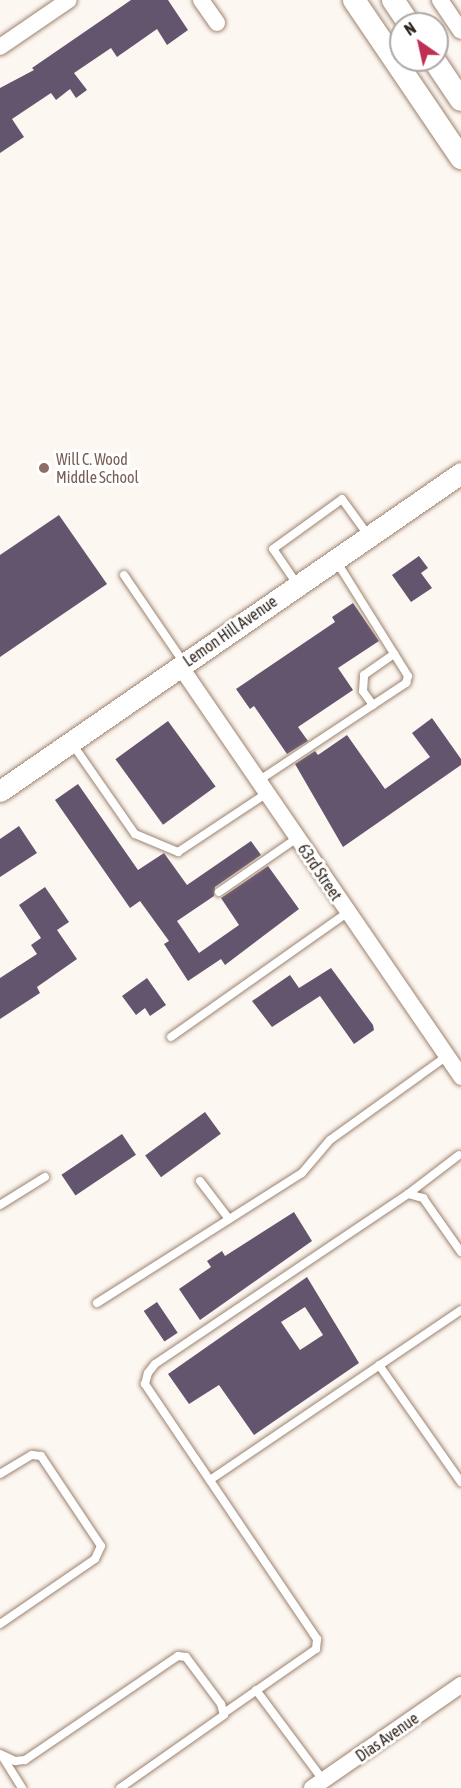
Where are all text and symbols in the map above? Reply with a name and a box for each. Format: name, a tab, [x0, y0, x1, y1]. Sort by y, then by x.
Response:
north arrow	[389, 12, 449, 72]
text: N	[401, 19, 419, 39]
place label: Will C. Wood Middle School	[56, 449, 139, 487]
marker: Will C. Wood Middle School	[37, 461, 51, 475]
street label: Lemon Hill Avenue	[179, 591, 281, 671]
street label: 63rd Street	[294, 840, 346, 904]
street label: Dias Avenue	[352, 1708, 422, 1766]

